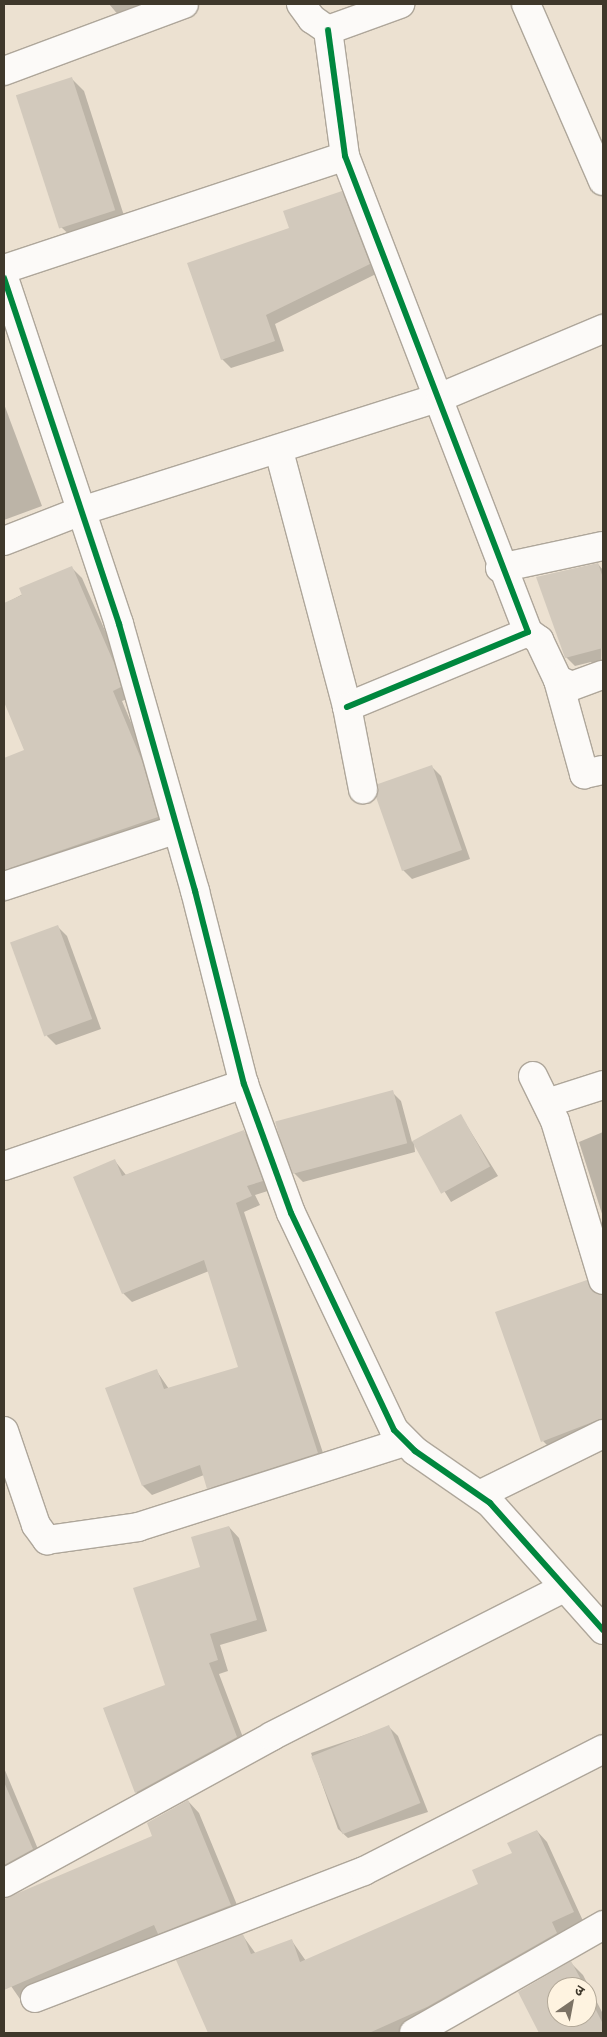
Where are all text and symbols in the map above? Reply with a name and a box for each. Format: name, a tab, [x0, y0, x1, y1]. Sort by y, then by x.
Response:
north arrow	[547, 1977, 597, 2027]
text: उ	[571, 1980, 588, 2000]

